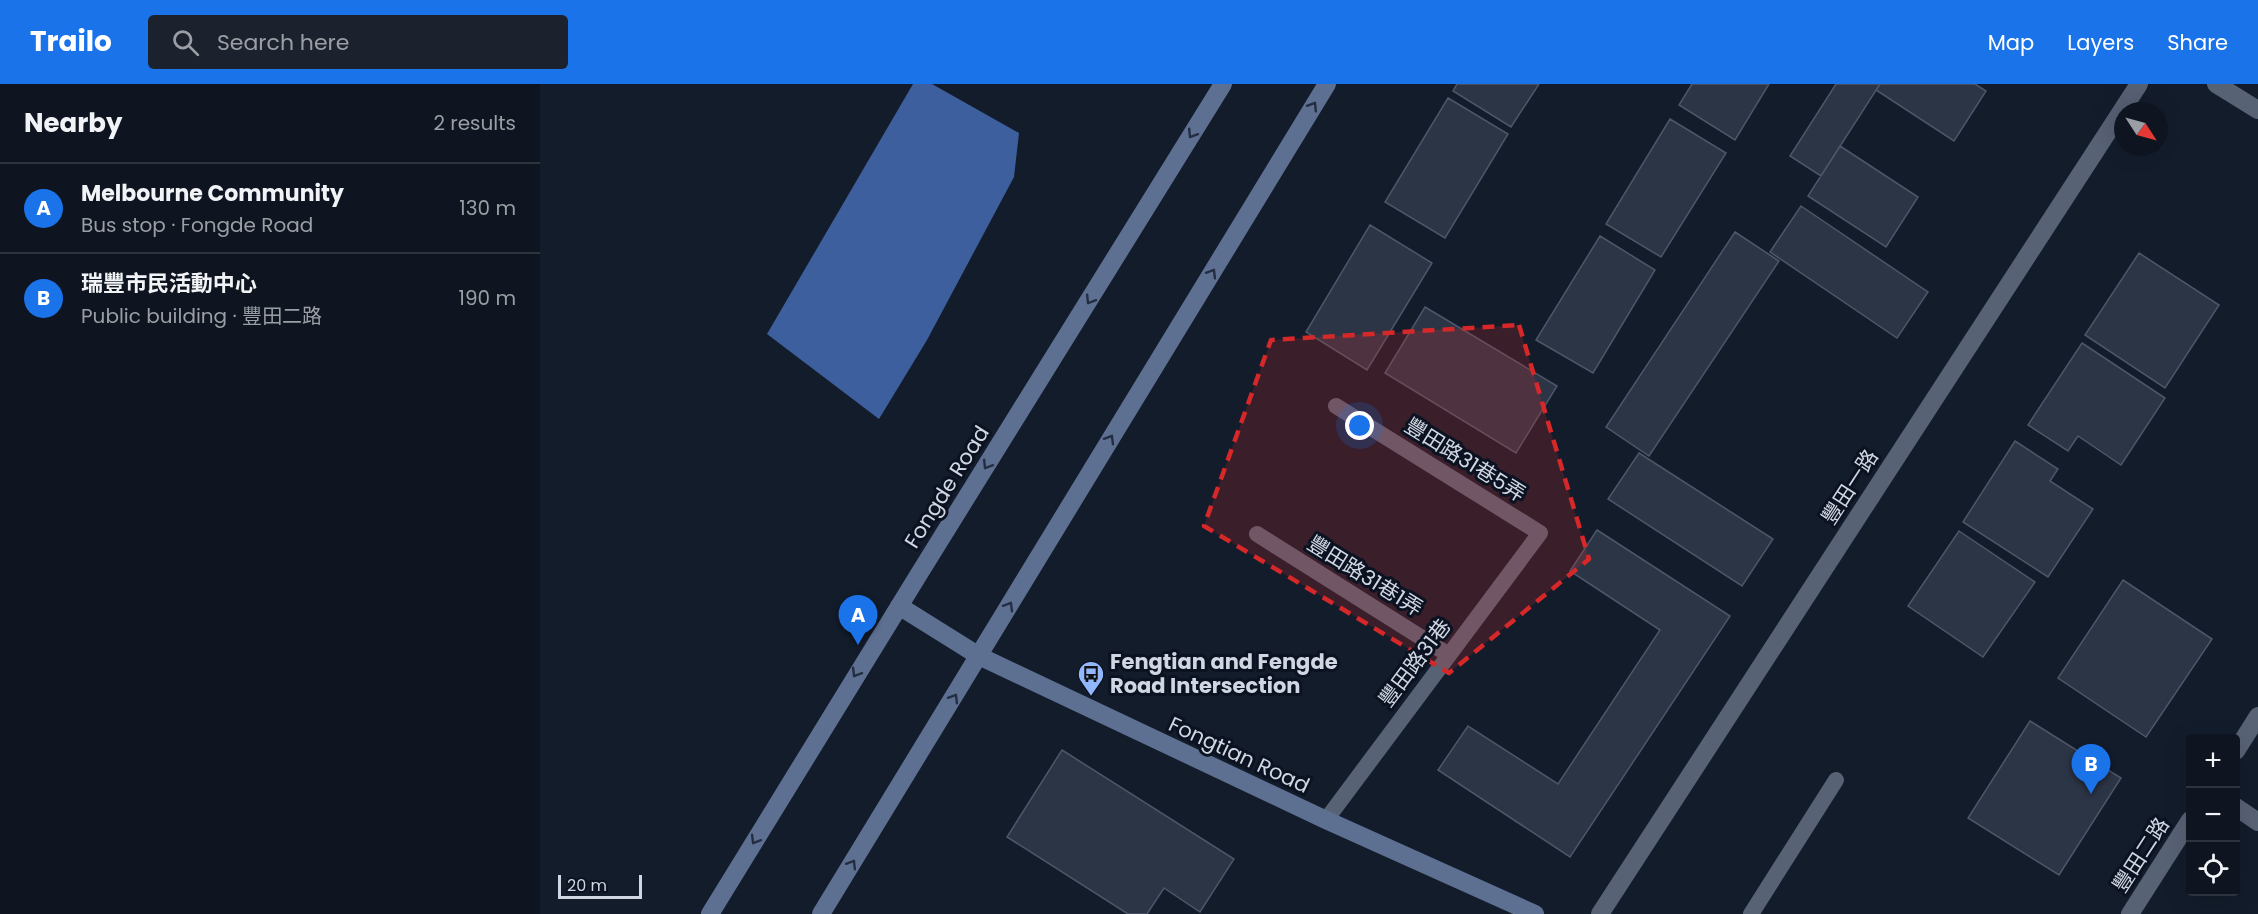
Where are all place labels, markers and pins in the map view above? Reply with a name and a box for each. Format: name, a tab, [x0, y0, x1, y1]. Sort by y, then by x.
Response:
pin: A	[838, 596, 878, 645]
place label: Fengtian and Fengde Road Intersection	[1110, 647, 1338, 700]
bus stop icon: Fengtian and Fengde Road Intersection	[1076, 659, 1106, 697]
pin: B	[2072, 744, 2110, 794]

